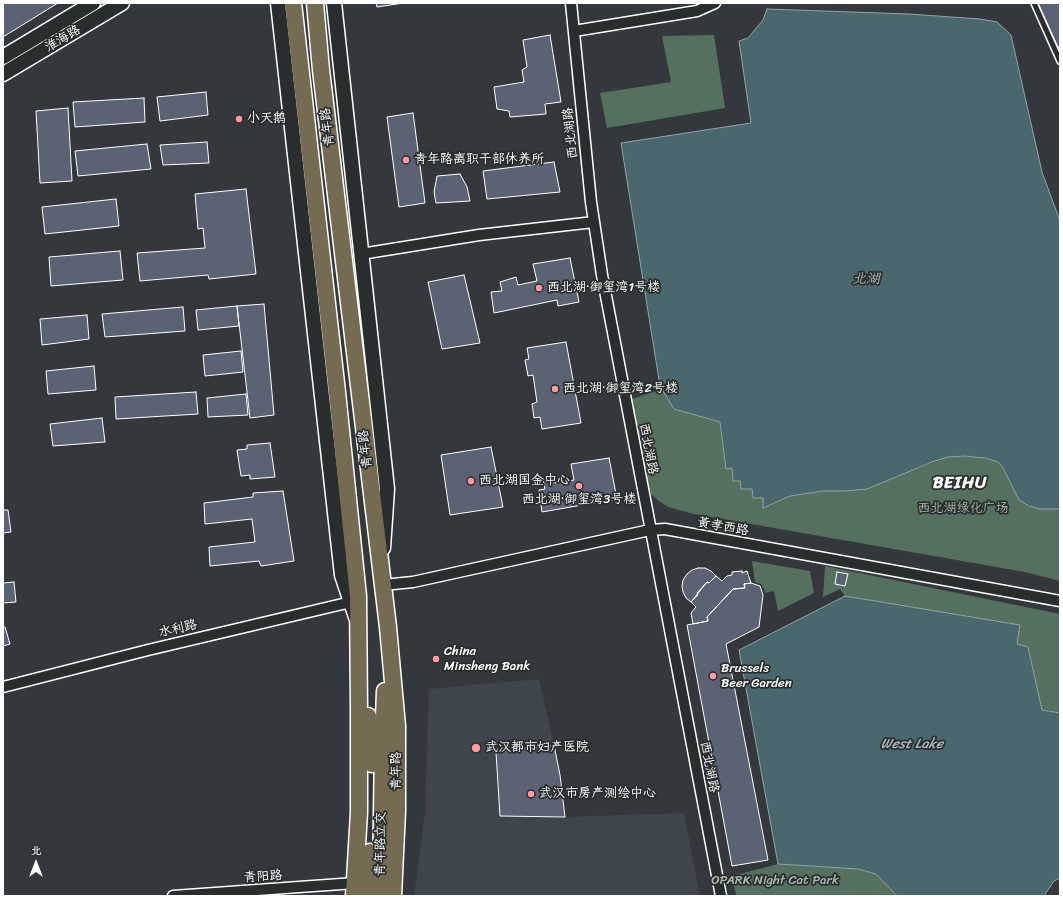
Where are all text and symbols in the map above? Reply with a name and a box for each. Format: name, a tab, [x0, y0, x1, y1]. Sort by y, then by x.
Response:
street label: 淮海路	[42, 22, 84, 56]
street label: 西北湖路	[561, 106, 581, 160]
street label: 青年路	[318, 107, 338, 147]
place label: 小天鹅	[247, 111, 286, 127]
marker: 小天鹅	[234, 114, 244, 124]
place label: 青年路离职干部休养所	[414, 152, 544, 168]
marker: 青年路离职干部休养所	[401, 155, 411, 165]
water label: 北湖	[852, 271, 880, 287]
place label: 西北湖·御玺湾1号楼	[547, 280, 660, 296]
marker: 西北湖·御玺湾1号楼	[534, 283, 544, 293]
place label: 西北湖·御玺湾2号楼	[563, 381, 678, 397]
marker: 西北湖·御玺湾2号楼	[550, 384, 560, 394]
street label: 西北湖路	[635, 422, 661, 476]
street label: 青年路	[356, 429, 376, 469]
place label: 西北湖国金中心	[479, 473, 570, 489]
district label: BEIHU	[934, 474, 986, 494]
marker: 西北湖国金中心	[466, 476, 476, 486]
marker: 西北湖·御玺湾3号楼	[574, 481, 584, 491]
place label: 西北湖·御玺湾3号楼	[522, 492, 636, 508]
park label: 西北湖绿化广场	[918, 501, 1008, 517]
street label: 黄孝西路	[696, 515, 750, 539]
street label: 水利路	[157, 617, 199, 641]
place label: China Minsheng Bank	[444, 644, 530, 675]
marker: China Minsheng Bank	[431, 654, 441, 664]
place label: Brussels Beer Garden	[721, 661, 792, 692]
marker: Brussels Beer Garden	[708, 671, 718, 681]
water label: West Lake	[881, 736, 943, 752]
place label: 武汉都市妇产医院	[485, 740, 589, 756]
street label: 西北湖路	[696, 740, 722, 794]
marker: 武汉都市妇产医院	[470, 742, 482, 754]
street label: 青年路	[389, 752, 405, 790]
place label: 武汉市房产测绘中心	[539, 786, 656, 802]
marker: 武汉市房产测绘中心	[526, 789, 536, 799]
street label: 青年路立交	[373, 811, 389, 877]
text: 北	[31, 841, 42, 860]
north arrow	[16, 843, 56, 883]
street label: 青阳路	[243, 868, 283, 886]
park label: OPARK Night Cat Park	[711, 873, 839, 889]

